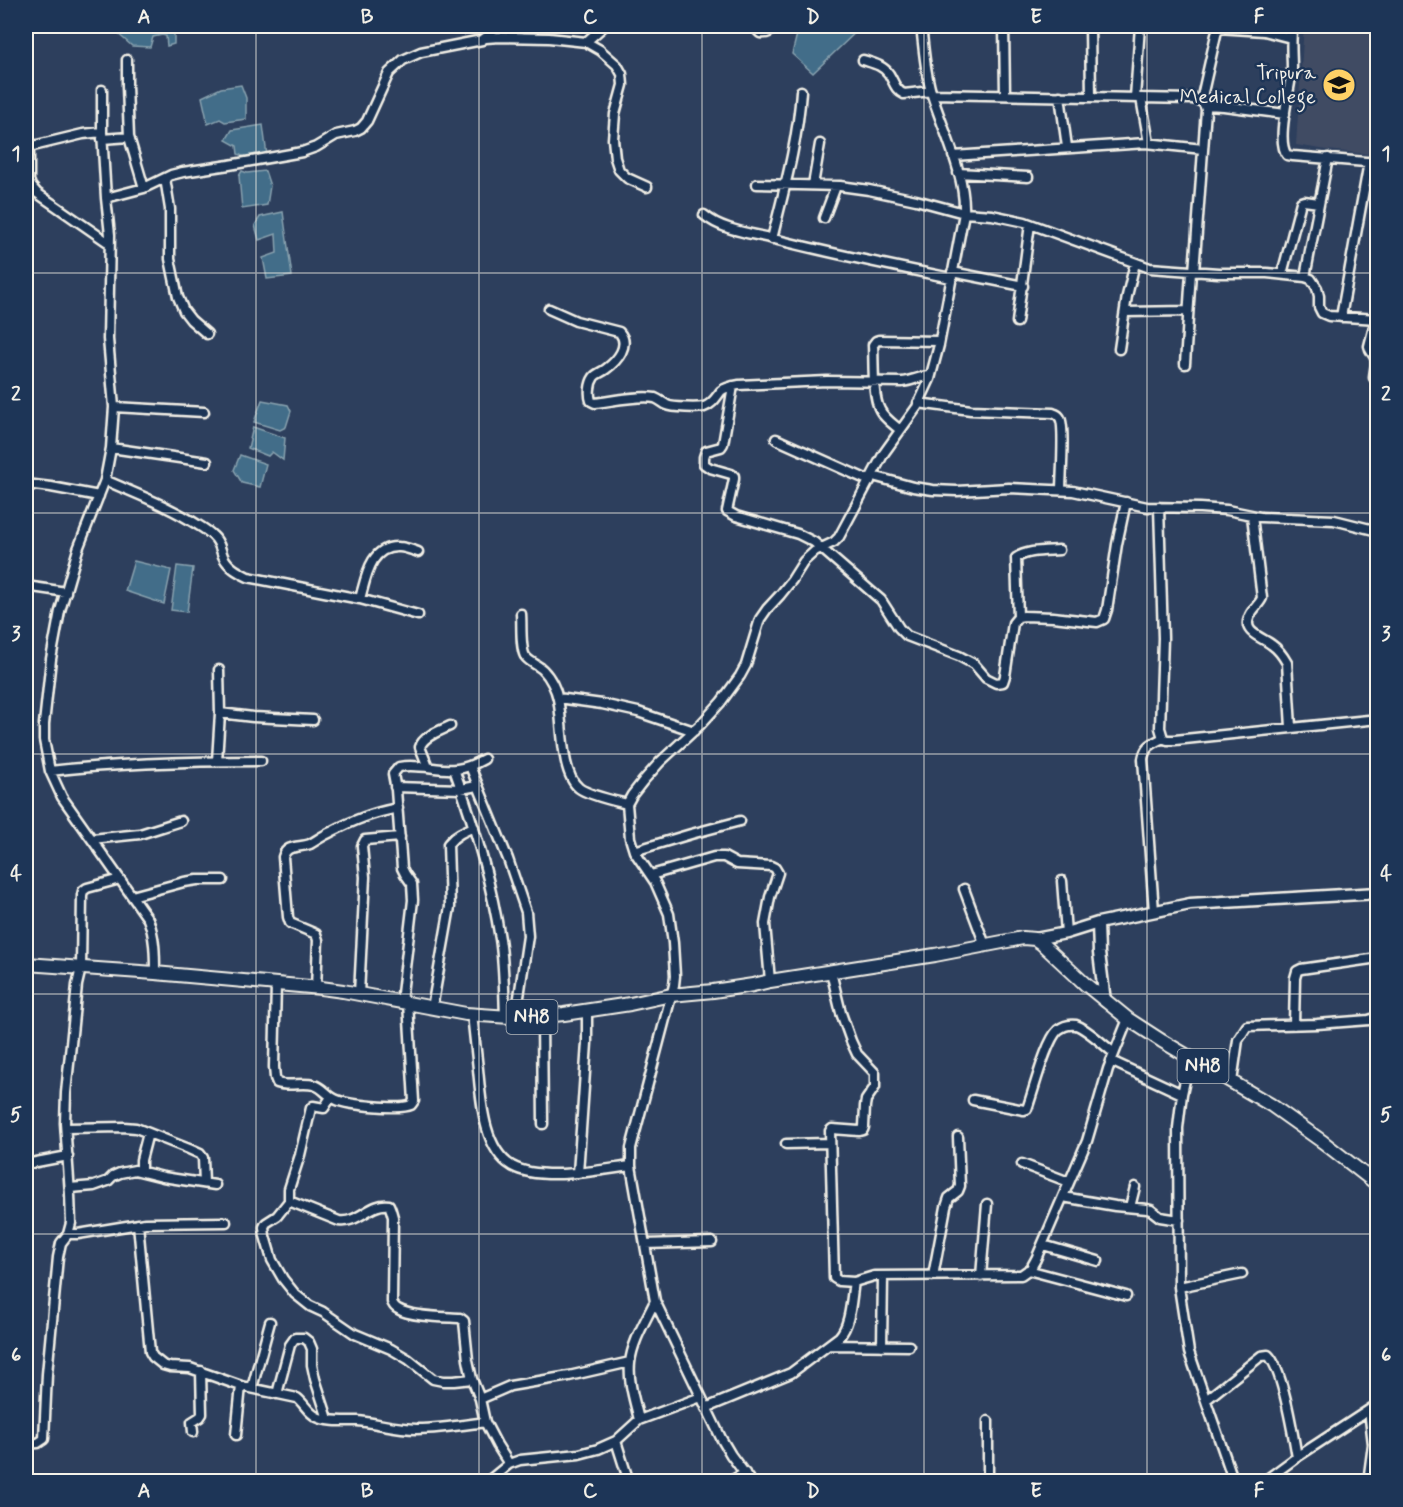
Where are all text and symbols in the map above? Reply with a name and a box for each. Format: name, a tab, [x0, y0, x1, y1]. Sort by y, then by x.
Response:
text: A	[137, 4, 151, 31]
text: B	[361, 4, 374, 31]
text: C	[583, 4, 598, 31]
text: D	[806, 4, 820, 31]
text: E	[1030, 4, 1042, 31]
text: F	[1254, 4, 1265, 31]
place label: Tripura Medical College	[1180, 59, 1316, 113]
school or university icon: Tripura Medical College	[1321, 67, 1357, 103]
text: 1	[12, 141, 20, 168]
text: 1	[1382, 141, 1390, 168]
text: 2	[11, 381, 21, 408]
text: 2	[1381, 381, 1391, 408]
text: 3	[11, 621, 21, 648]
text: 3	[1381, 621, 1391, 648]
text: 4	[10, 861, 22, 888]
text: 4	[1380, 861, 1392, 888]
road number: NH8	[506, 1000, 558, 1034]
road number: NH8	[1178, 1049, 1228, 1083]
text: 5	[10, 1102, 22, 1129]
text: 5	[1380, 1102, 1392, 1129]
text: 6	[11, 1342, 21, 1369]
text: 6	[1381, 1342, 1391, 1369]
text: A	[137, 1478, 151, 1505]
text: B	[361, 1478, 374, 1505]
text: C	[583, 1478, 598, 1505]
text: D	[806, 1478, 820, 1505]
text: E	[1030, 1478, 1042, 1505]
text: F	[1254, 1478, 1265, 1505]

